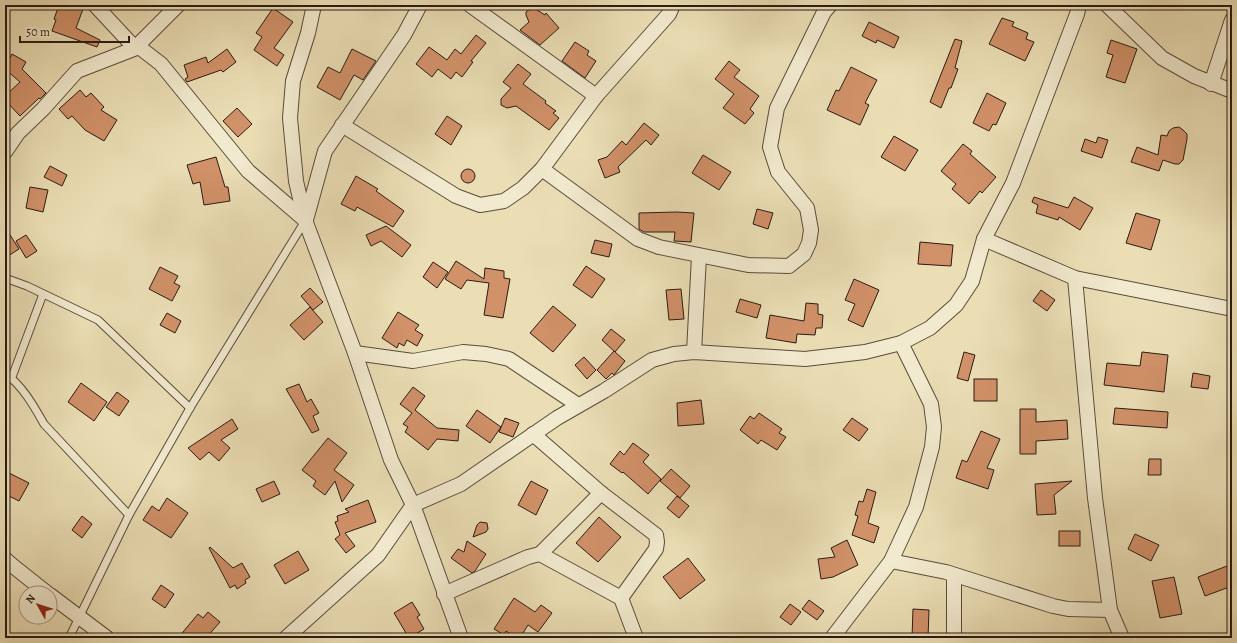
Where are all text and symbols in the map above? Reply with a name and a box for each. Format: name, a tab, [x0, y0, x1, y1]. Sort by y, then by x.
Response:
scale bar	[20, 18, 129, 44]
text: 50 m	[26, 24, 50, 40]
north arrow	[18, 585, 58, 625]
text: N	[22, 591, 39, 607]

